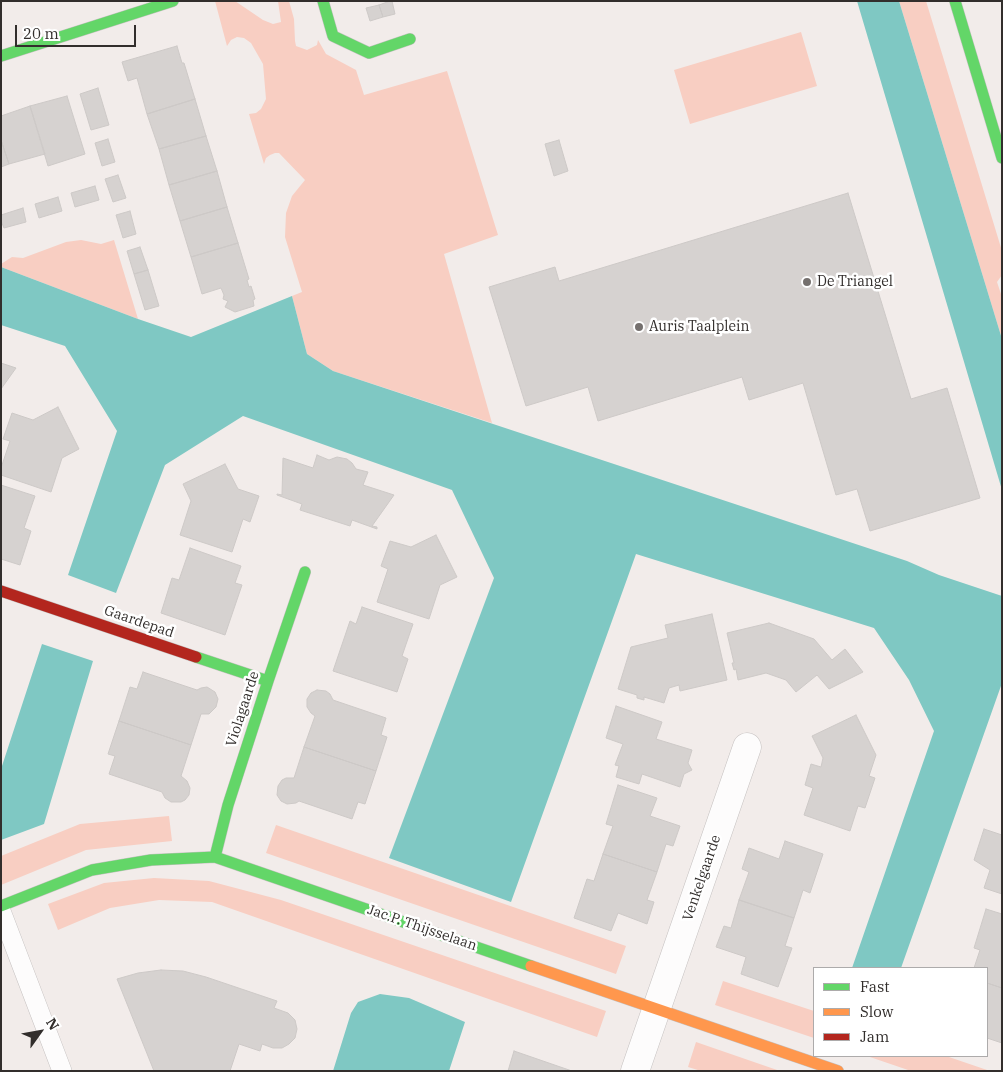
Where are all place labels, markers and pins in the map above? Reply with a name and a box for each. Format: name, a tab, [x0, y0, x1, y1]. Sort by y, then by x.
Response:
place label: De Triangel	[817, 274, 893, 290]
marker: De Triangel	[801, 276, 813, 288]
place label: Auris Taalplein	[649, 319, 749, 335]
marker: Auris Taalplein	[633, 321, 645, 333]

